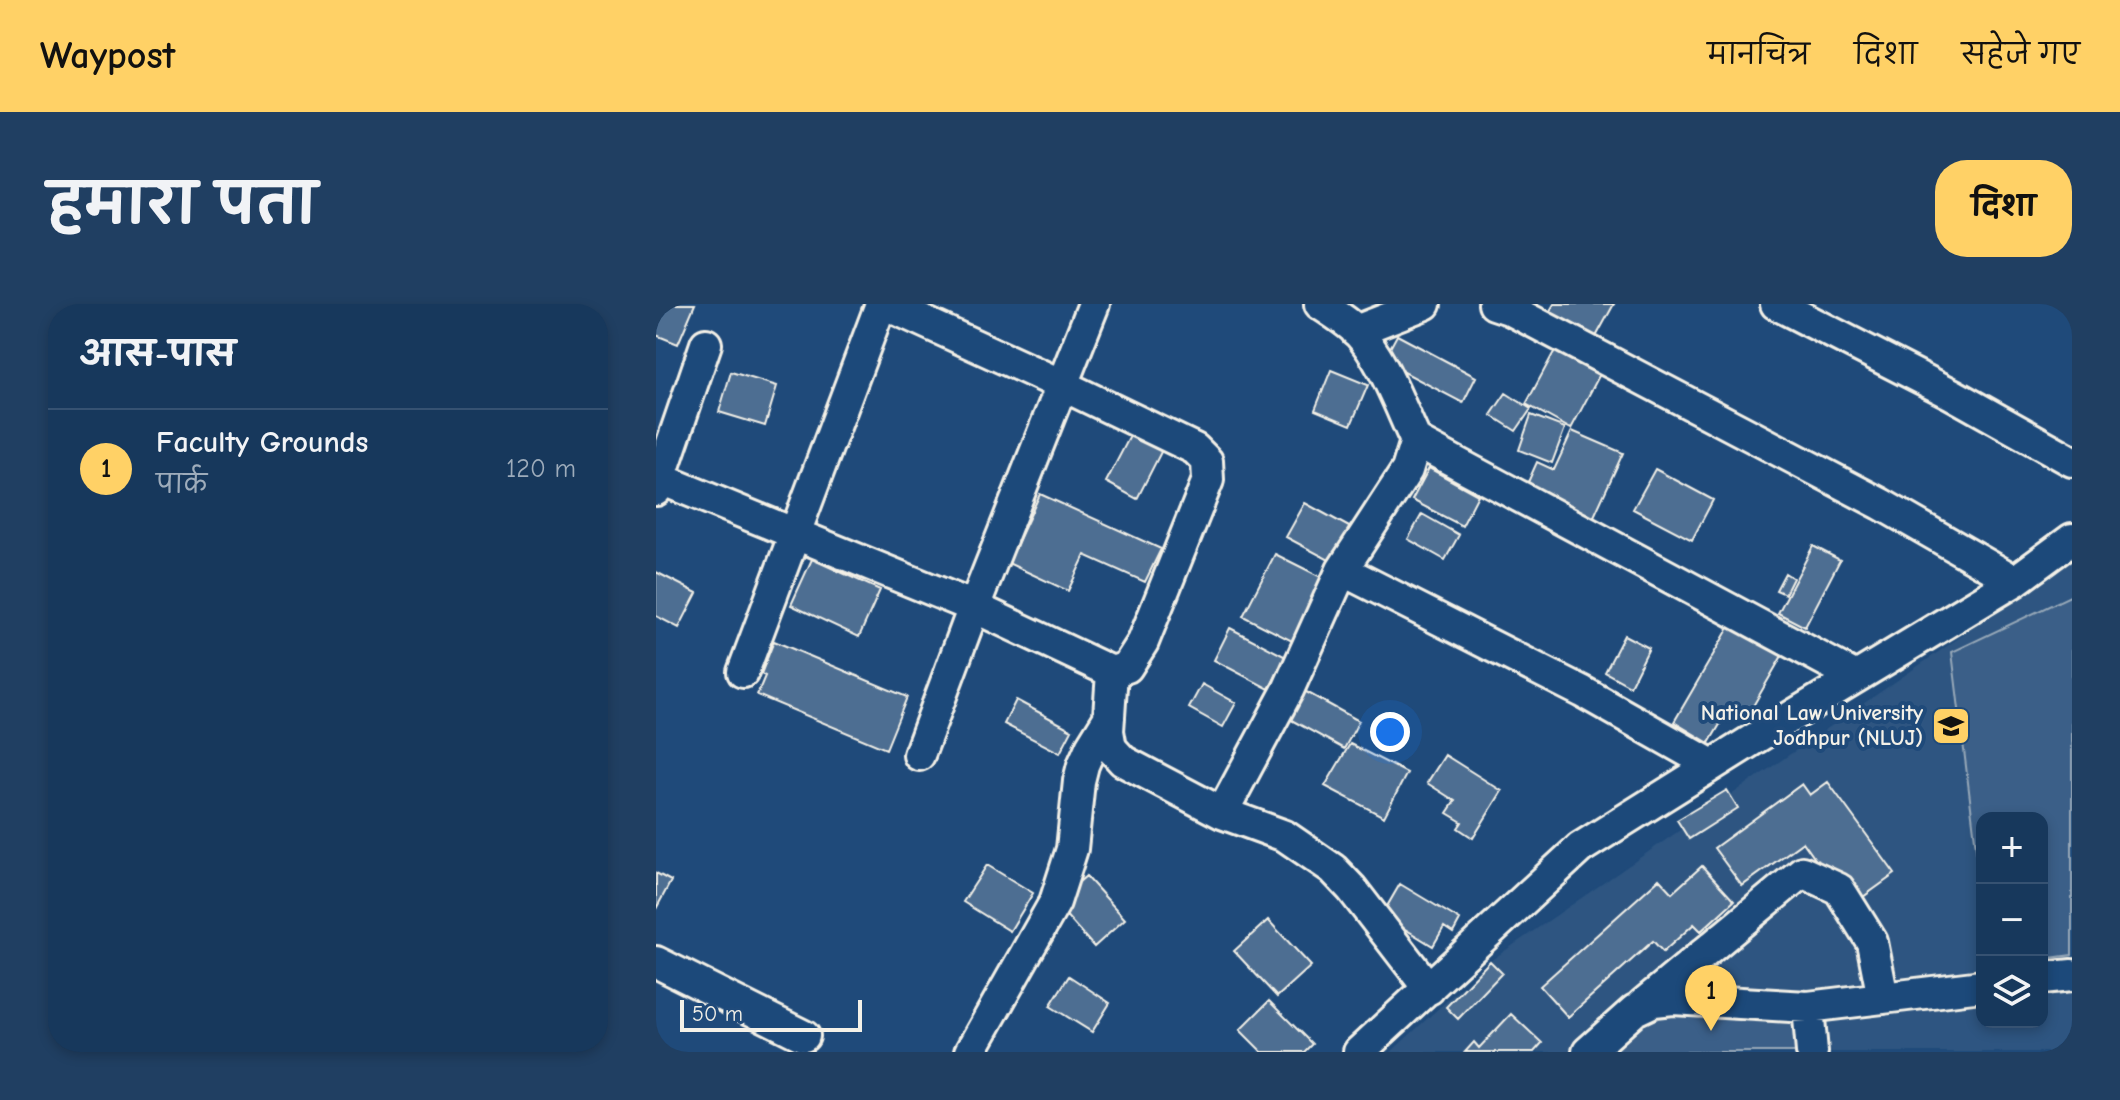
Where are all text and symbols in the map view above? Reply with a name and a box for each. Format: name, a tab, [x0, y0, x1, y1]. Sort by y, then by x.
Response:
text: Waypost	[40, 34, 175, 78]
text: मानचित्र	[1707, 39, 1810, 71]
text: दिशा	[1854, 39, 1918, 71]
text: सहेजे गए	[1962, 39, 2080, 71]
button: दिशा	[1935, 160, 2072, 257]
text: हमारा पता	[48, 173, 317, 237]
text: आस-पास	[80, 334, 236, 374]
text: Faculty Grounds	[156, 425, 368, 460]
text: 1	[101, 454, 111, 484]
text: 120 m	[506, 454, 576, 484]
text: पार्क	[156, 470, 207, 500]
place label: National Law University Jodhpur (NLUJ)	[1701, 700, 1924, 751]
school or university icon: National Law University Jodhpur (NLUJ)	[1930, 705, 1972, 747]
your location	[1370, 712, 1410, 752]
map controls	[1976, 812, 2048, 1028]
button: +	[1976, 812, 2048, 884]
button: −	[1976, 884, 2048, 956]
button: layers	[1976, 956, 2048, 1028]
pin: 1	[1685, 965, 1737, 1031]
scale bar	[680, 996, 862, 1032]
text: 50 m	[692, 1001, 743, 1027]

